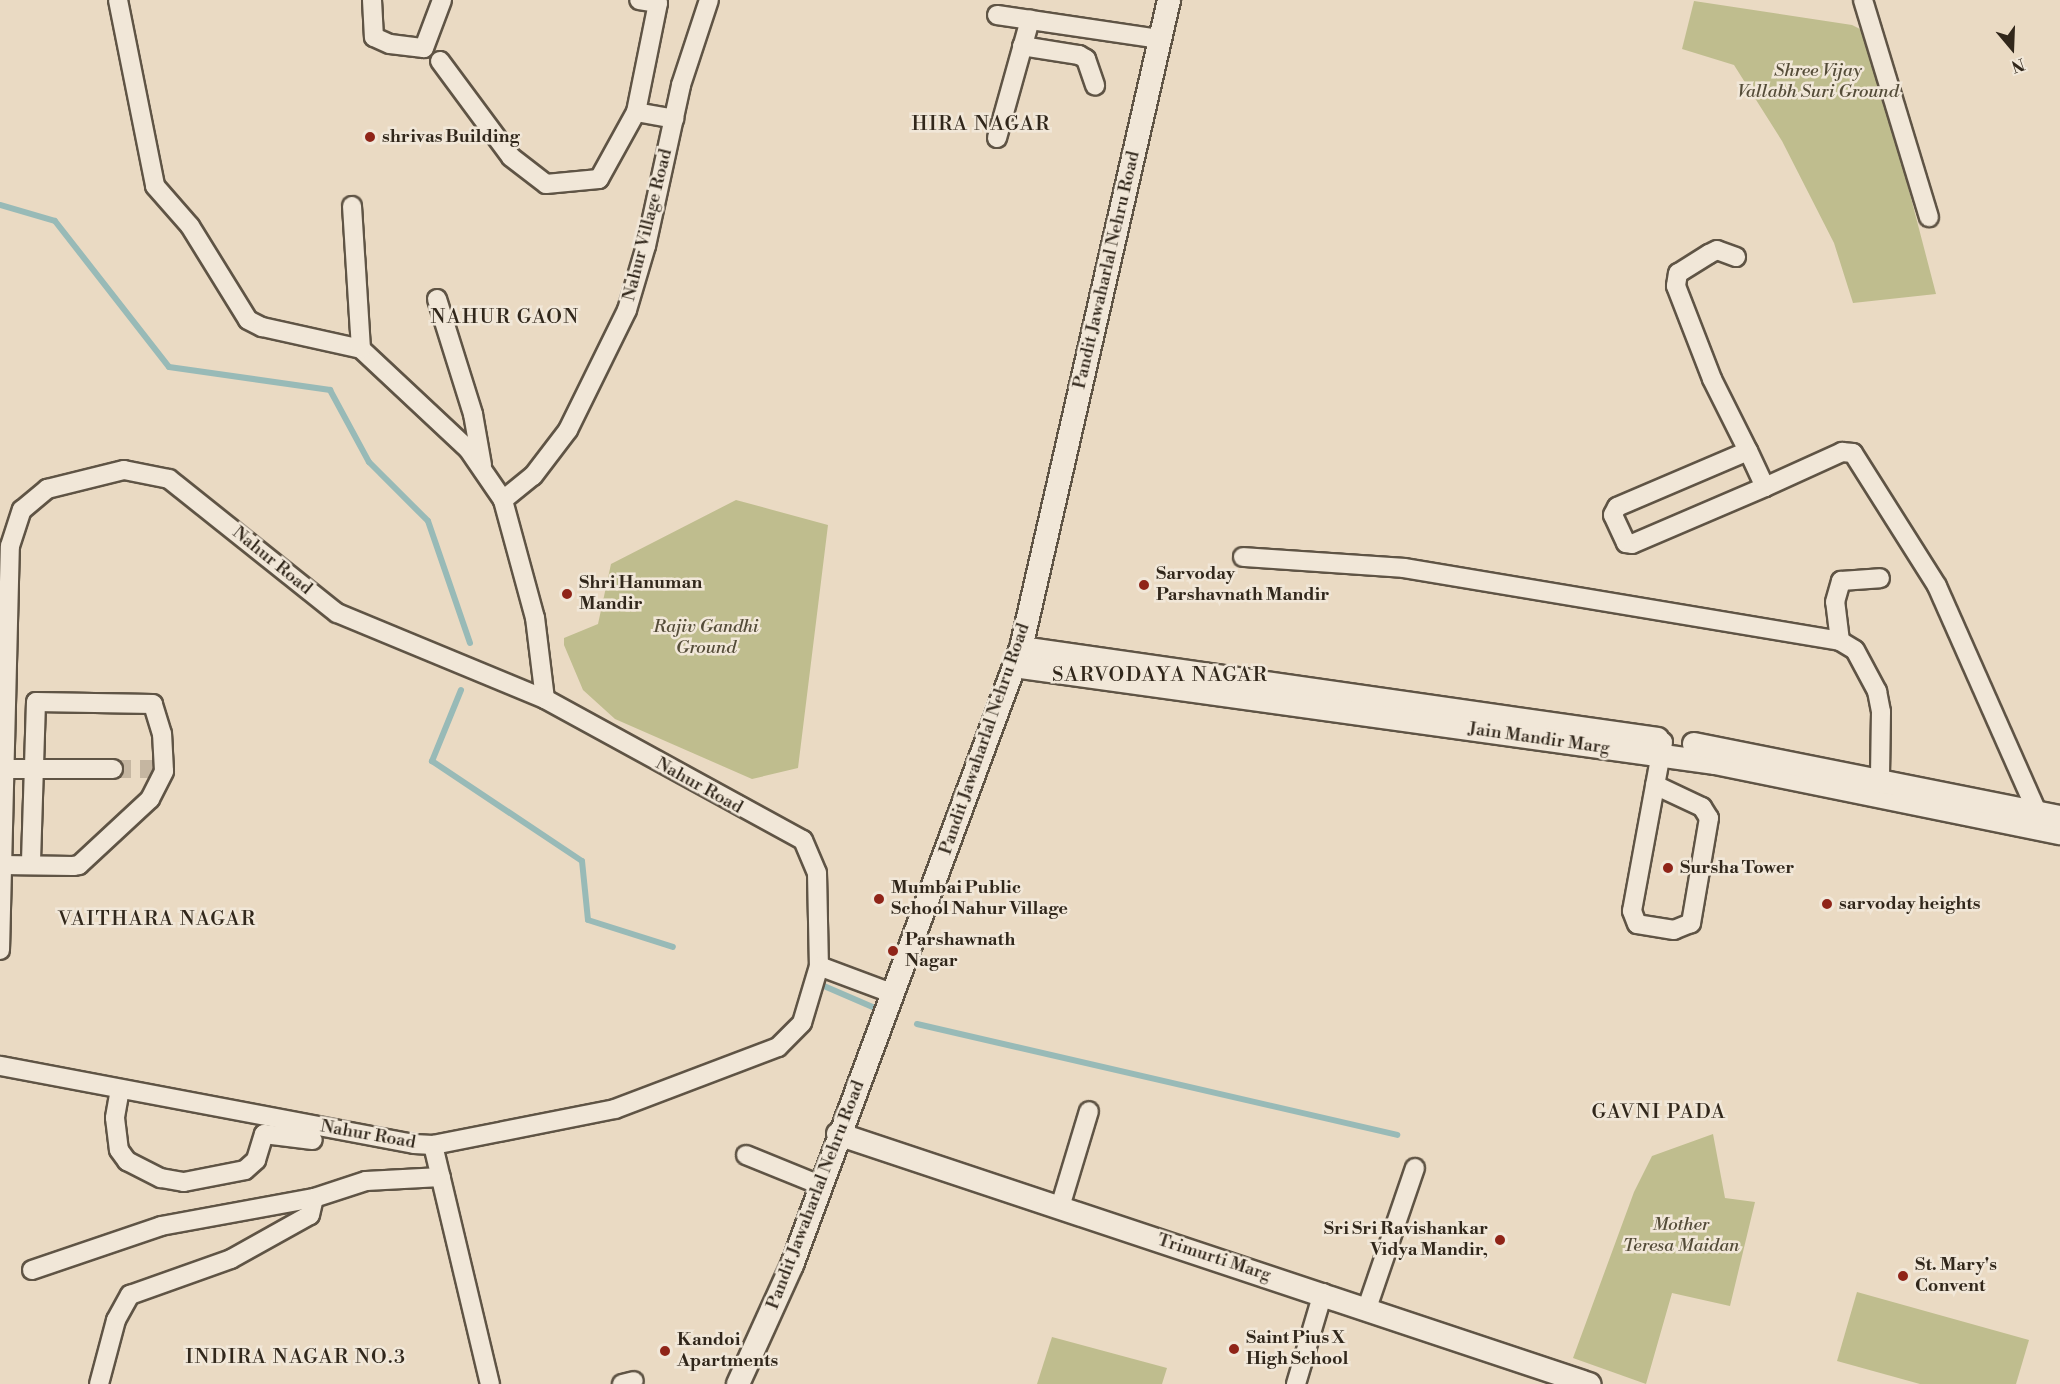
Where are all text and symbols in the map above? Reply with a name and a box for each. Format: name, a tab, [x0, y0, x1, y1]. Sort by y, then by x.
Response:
north arrow	[1982, 18, 2042, 78]
text: N	[2009, 54, 2027, 77]
park label: Shree Vijay Vallabh Suri Ground	[1737, 61, 1899, 104]
district label: HIRA NAGAR	[912, 112, 1050, 136]
place label: shrivas Building	[382, 126, 520, 148]
marker: shrivas Building	[363, 130, 377, 144]
street label: Nahur Village Road	[619, 147, 677, 303]
street label: Pandit Jawaharlal Nehru Road	[1069, 149, 1145, 391]
district label: NAHUR GAON	[430, 305, 580, 329]
street label: Nahur Road	[228, 522, 316, 600]
place label: Sarvoday Parshavnath Mandir	[1156, 564, 1329, 606]
place label: Shri Hanuman Mandir	[579, 573, 702, 616]
marker: Sarvoday Parshavnath Mandir	[1137, 578, 1151, 592]
marker: Shri Hanuman Mandir	[560, 587, 574, 601]
park label: Rajiv Gandhi Ground	[653, 617, 759, 660]
street label: Pandit Jawaharlal Nehru Road	[935, 620, 1035, 858]
district label: SARVODAYA NAGAR	[1052, 663, 1268, 687]
street label: Jain Mandir Marg	[1467, 718, 1611, 760]
street label: Nahur Road	[652, 753, 746, 819]
place label: Sursha Tower	[1680, 857, 1794, 879]
marker: Sursha Tower	[1661, 861, 1675, 875]
place label: Mumbai Public School Nahur Village	[891, 878, 1068, 920]
marker: Mumbai Public School Nahur Village	[872, 892, 886, 906]
place label: sarvoday heights	[1839, 893, 1980, 915]
marker: sarvoday heights	[1820, 897, 1834, 911]
district label: VAITHARA NAGAR	[58, 907, 256, 931]
place label: Parshawnath Nagar	[905, 930, 1015, 972]
marker: Parshawnath Nagar	[886, 944, 900, 958]
street label: Pandit Jawaharlal Nehru Road	[762, 1078, 870, 1312]
district label: GAVNI PADA	[1591, 1100, 1727, 1124]
street label: Nahur Road	[319, 1116, 417, 1154]
park label: Mother Teresa Maidan	[1623, 1215, 1739, 1258]
place label: Sri Sri Ravishankar Vidya Mandir,	[1324, 1219, 1488, 1262]
street label: Trimurti Marg	[1154, 1229, 1274, 1287]
marker: Sri Sri Ravishankar Vidya Mandir,	[1493, 1233, 1507, 1247]
place label: St. Mary's Convent	[1915, 1255, 1997, 1298]
marker: St. Mary's Convent	[1896, 1269, 1910, 1283]
place label: Saint Pius X High School	[1246, 1328, 1349, 1370]
place label: Kandoi Apartments	[677, 1330, 778, 1372]
marker: Saint Pius X High School	[1227, 1342, 1241, 1356]
marker: Kandoi Apartments	[658, 1344, 672, 1358]
district label: INDIRA NAGAR NO.3	[185, 1345, 407, 1369]

